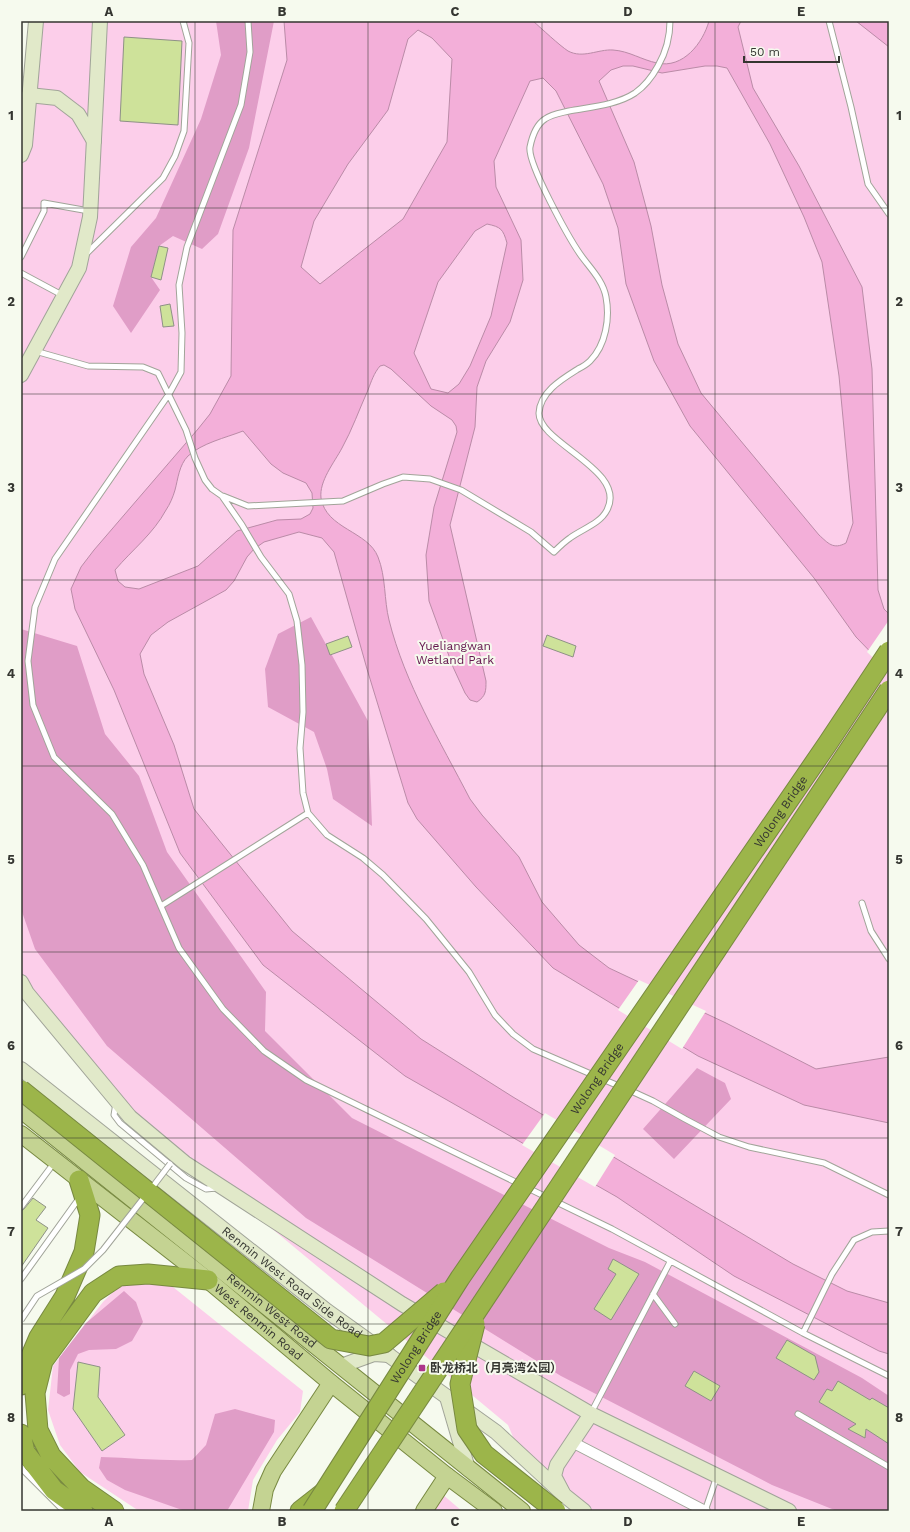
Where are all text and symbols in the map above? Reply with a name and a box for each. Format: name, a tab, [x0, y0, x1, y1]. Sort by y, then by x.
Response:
text: A	[105, 4, 114, 19]
text: B	[278, 4, 287, 19]
text: C	[451, 4, 460, 19]
text: D	[623, 4, 633, 19]
text: E	[797, 4, 805, 19]
scale bar	[744, 38, 839, 64]
text: 50 m	[750, 45, 780, 59]
text: 1	[8, 108, 14, 123]
text: 1	[896, 108, 902, 123]
text: 2	[7, 294, 15, 309]
text: 2	[895, 294, 903, 309]
text: 3	[7, 480, 15, 495]
text: 3	[895, 480, 903, 495]
park label: Yueliangwan Wetland Park	[416, 639, 494, 667]
text: 4	[7, 666, 16, 681]
text: 4	[895, 666, 904, 681]
street label: Wolong Bridge	[751, 773, 810, 850]
text: 5	[7, 852, 15, 867]
text: 5	[895, 852, 903, 867]
text: 6	[7, 1038, 15, 1053]
text: 6	[895, 1038, 903, 1053]
street label: Wolong Bridge	[568, 1040, 627, 1117]
street label: Renmin West Road Side Road	[220, 1223, 366, 1341]
text: 7	[7, 1224, 15, 1239]
text: 7	[895, 1224, 903, 1239]
street label: Renmin West Road	[224, 1270, 320, 1352]
street label: West Renmin Road	[211, 1281, 306, 1363]
street label: Wolong Bridge	[388, 1308, 444, 1386]
place label: 卧龙桥北（月亮湾公园）	[430, 1361, 562, 1375]
marker: 卧龙桥北（月亮湾公园）	[417, 1363, 427, 1373]
text: 8	[7, 1410, 15, 1425]
text: 8	[895, 1410, 903, 1425]
text: A	[105, 1514, 114, 1529]
text: B	[278, 1514, 287, 1529]
text: C	[451, 1514, 460, 1529]
text: D	[623, 1514, 633, 1529]
text: E	[797, 1514, 805, 1529]

